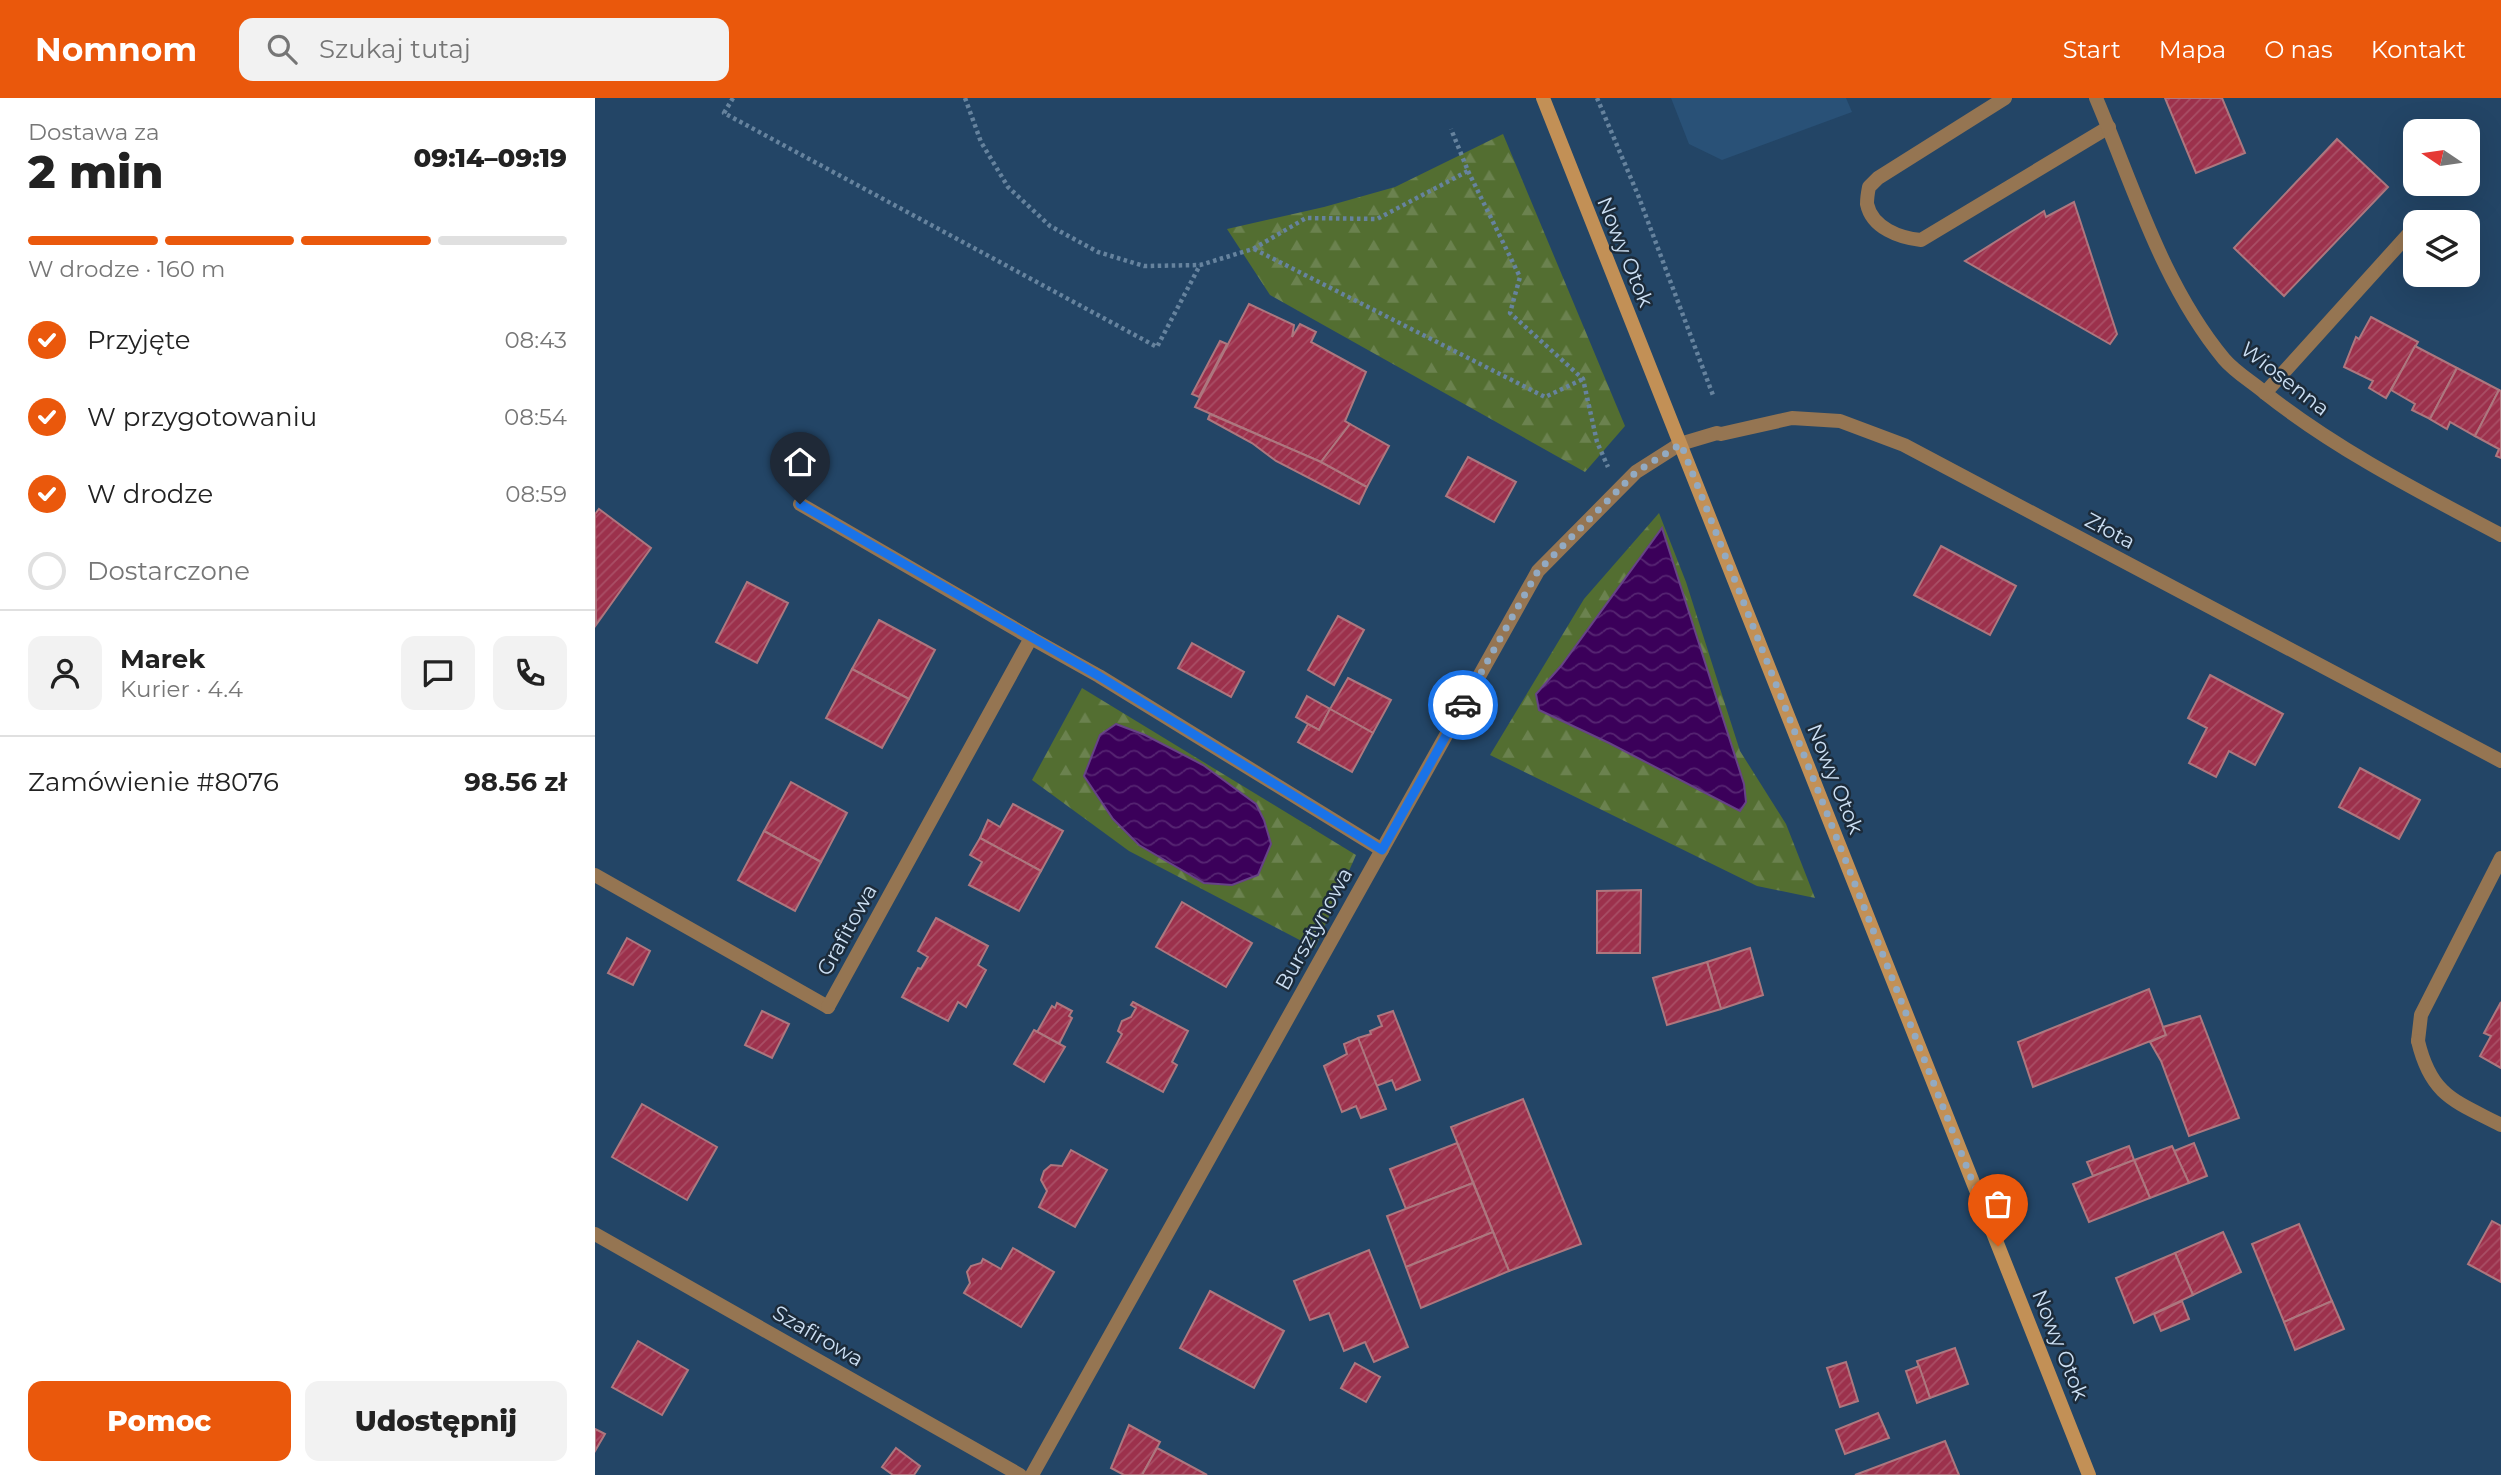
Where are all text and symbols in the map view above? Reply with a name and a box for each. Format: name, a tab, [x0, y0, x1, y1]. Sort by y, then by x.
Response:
search box	[239, 18, 729, 81]
text: Nomnom	[35, 29, 197, 69]
icon: search	[263, 30, 301, 68]
text: Szukaj tutaj	[319, 33, 471, 65]
text: Start	[2063, 35, 2121, 64]
text: Mapa	[2159, 35, 2226, 64]
text: O nas	[2264, 35, 2333, 64]
text: Kontakt	[2371, 35, 2466, 64]
text: Dostawa za	[28, 118, 160, 146]
north arrow	[2403, 119, 2480, 196]
map controls	[2403, 119, 2480, 287]
text: 09:14–09:19	[413, 142, 567, 174]
text: 2 min	[28, 143, 163, 200]
street label: Nowy Otok	[1592, 193, 1659, 311]
button: layers	[2403, 210, 2480, 287]
text: W drodze · 160 m	[28, 255, 225, 283]
icon: check	[28, 321, 66, 359]
text: Przyjęte	[87, 324, 190, 356]
text: 08:43	[504, 326, 567, 354]
street label: Wiosenna	[2236, 336, 2335, 421]
icon: check	[28, 398, 66, 436]
text: W przygotowaniu	[87, 401, 317, 433]
text: 08:54	[504, 403, 567, 431]
pin	[770, 432, 830, 504]
icon: home	[781, 443, 819, 481]
icon: check	[28, 475, 66, 513]
text: W drodze	[87, 478, 213, 510]
text: 08:59	[505, 480, 567, 508]
street label: Złota	[2081, 507, 2140, 554]
text: Dostarczone	[87, 555, 250, 587]
button: person	[28, 636, 102, 710]
button: chat	[401, 636, 475, 710]
button: phone	[493, 636, 567, 710]
text: Marek	[120, 643, 205, 675]
courier	[1428, 670, 1498, 740]
text: Kurier · 4.4	[120, 675, 243, 703]
icon: car	[1444, 686, 1482, 724]
street label: Nowy Otok	[1802, 720, 1869, 838]
text: Zamówienie #8076	[28, 766, 279, 798]
text: 98.56 zł	[464, 766, 567, 798]
street label: Bursztynowa	[1270, 863, 1357, 994]
street label: Grafitowa	[811, 880, 882, 980]
pin	[1968, 1174, 2028, 1246]
icon: bag	[1979, 1185, 2017, 1223]
street label: Nowy Otok	[2027, 1286, 2094, 1404]
street label: Szafirowa	[769, 1300, 868, 1371]
button: Pomoc	[28, 1381, 291, 1461]
button: Udostępnij	[305, 1381, 567, 1461]

